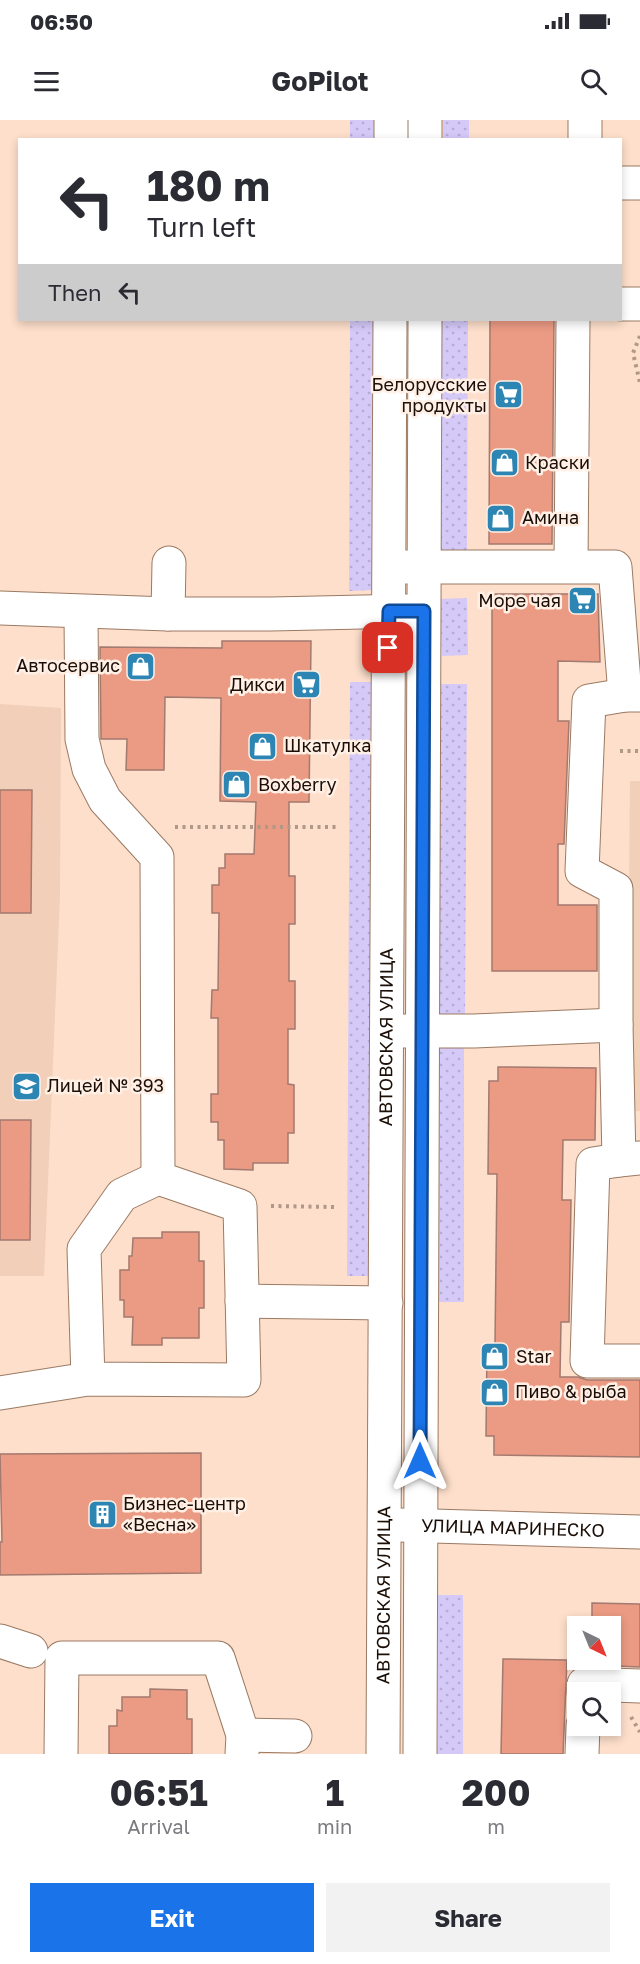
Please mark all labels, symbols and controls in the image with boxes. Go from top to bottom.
text: 06:50 [30,8,93,35]
icon: menu [30,65,63,98]
text: GoPilot [271,65,369,97]
icon: search [577,65,610,98]
text: 180 m [147,160,270,210]
icon: left [48,162,126,240]
text: Turn left [147,211,256,243]
icon: left [113,276,146,309]
text: Then [48,279,101,306]
place label: Белорусские продукты [372,373,487,416]
supermarket icon: Белорусские продукты [492,379,524,411]
shop icon: Краски [488,447,520,479]
place label: Краски [525,451,590,473]
shop icon: Амина [485,502,517,534]
place label: Амина [522,506,579,528]
supermarket icon: Море чая [566,585,598,617]
place label: Море чая [478,589,561,611]
pin [362,622,413,673]
icon: arrive [371,631,404,664]
shop icon: Автосервис [125,650,157,682]
place label: Автосервис [16,654,120,676]
supermarket icon: Дикси [290,669,322,701]
place label: Дикси [230,673,285,695]
shop icon: Шкатулка [247,730,279,762]
place label: Шкатулка [284,734,371,756]
shop icon: Boxberry [221,769,253,801]
place label: Boxberry [258,773,337,795]
street label: АВТОВСКАЯ УЛИЦА [374,948,397,1126]
school or university icon: Лицей № 393 [10,1070,42,1102]
place label: Лицей № 393 [47,1074,164,1096]
shop icon: Star [479,1341,511,1373]
place label: Star [516,1345,552,1367]
shop icon: Пиво & рыба [478,1376,510,1408]
place label: Пиво & рыба [515,1380,627,1402]
position arrow [388,1429,452,1493]
place label: Бизнес-центр «Весна» [123,1492,246,1535]
building icon: Бизнес-центр «Весна» [86,1498,118,1530]
street label: АВТОВСКАЯ УЛИЦА [371,1506,394,1684]
street label: УЛИЦА МАРИНЕСКО [421,1514,605,1541]
north arrow [567,1616,621,1670]
map controls [567,1616,621,1736]
button: search [567,1682,621,1736]
text: 06:51 [109,1771,208,1814]
text: 1 [325,1771,344,1814]
text: 200 [462,1771,531,1814]
text: Arrival [127,1814,190,1838]
text: min [317,1814,352,1838]
text: m [487,1814,505,1838]
button: Exit [30,1883,314,1952]
button: Share [326,1883,610,1952]

